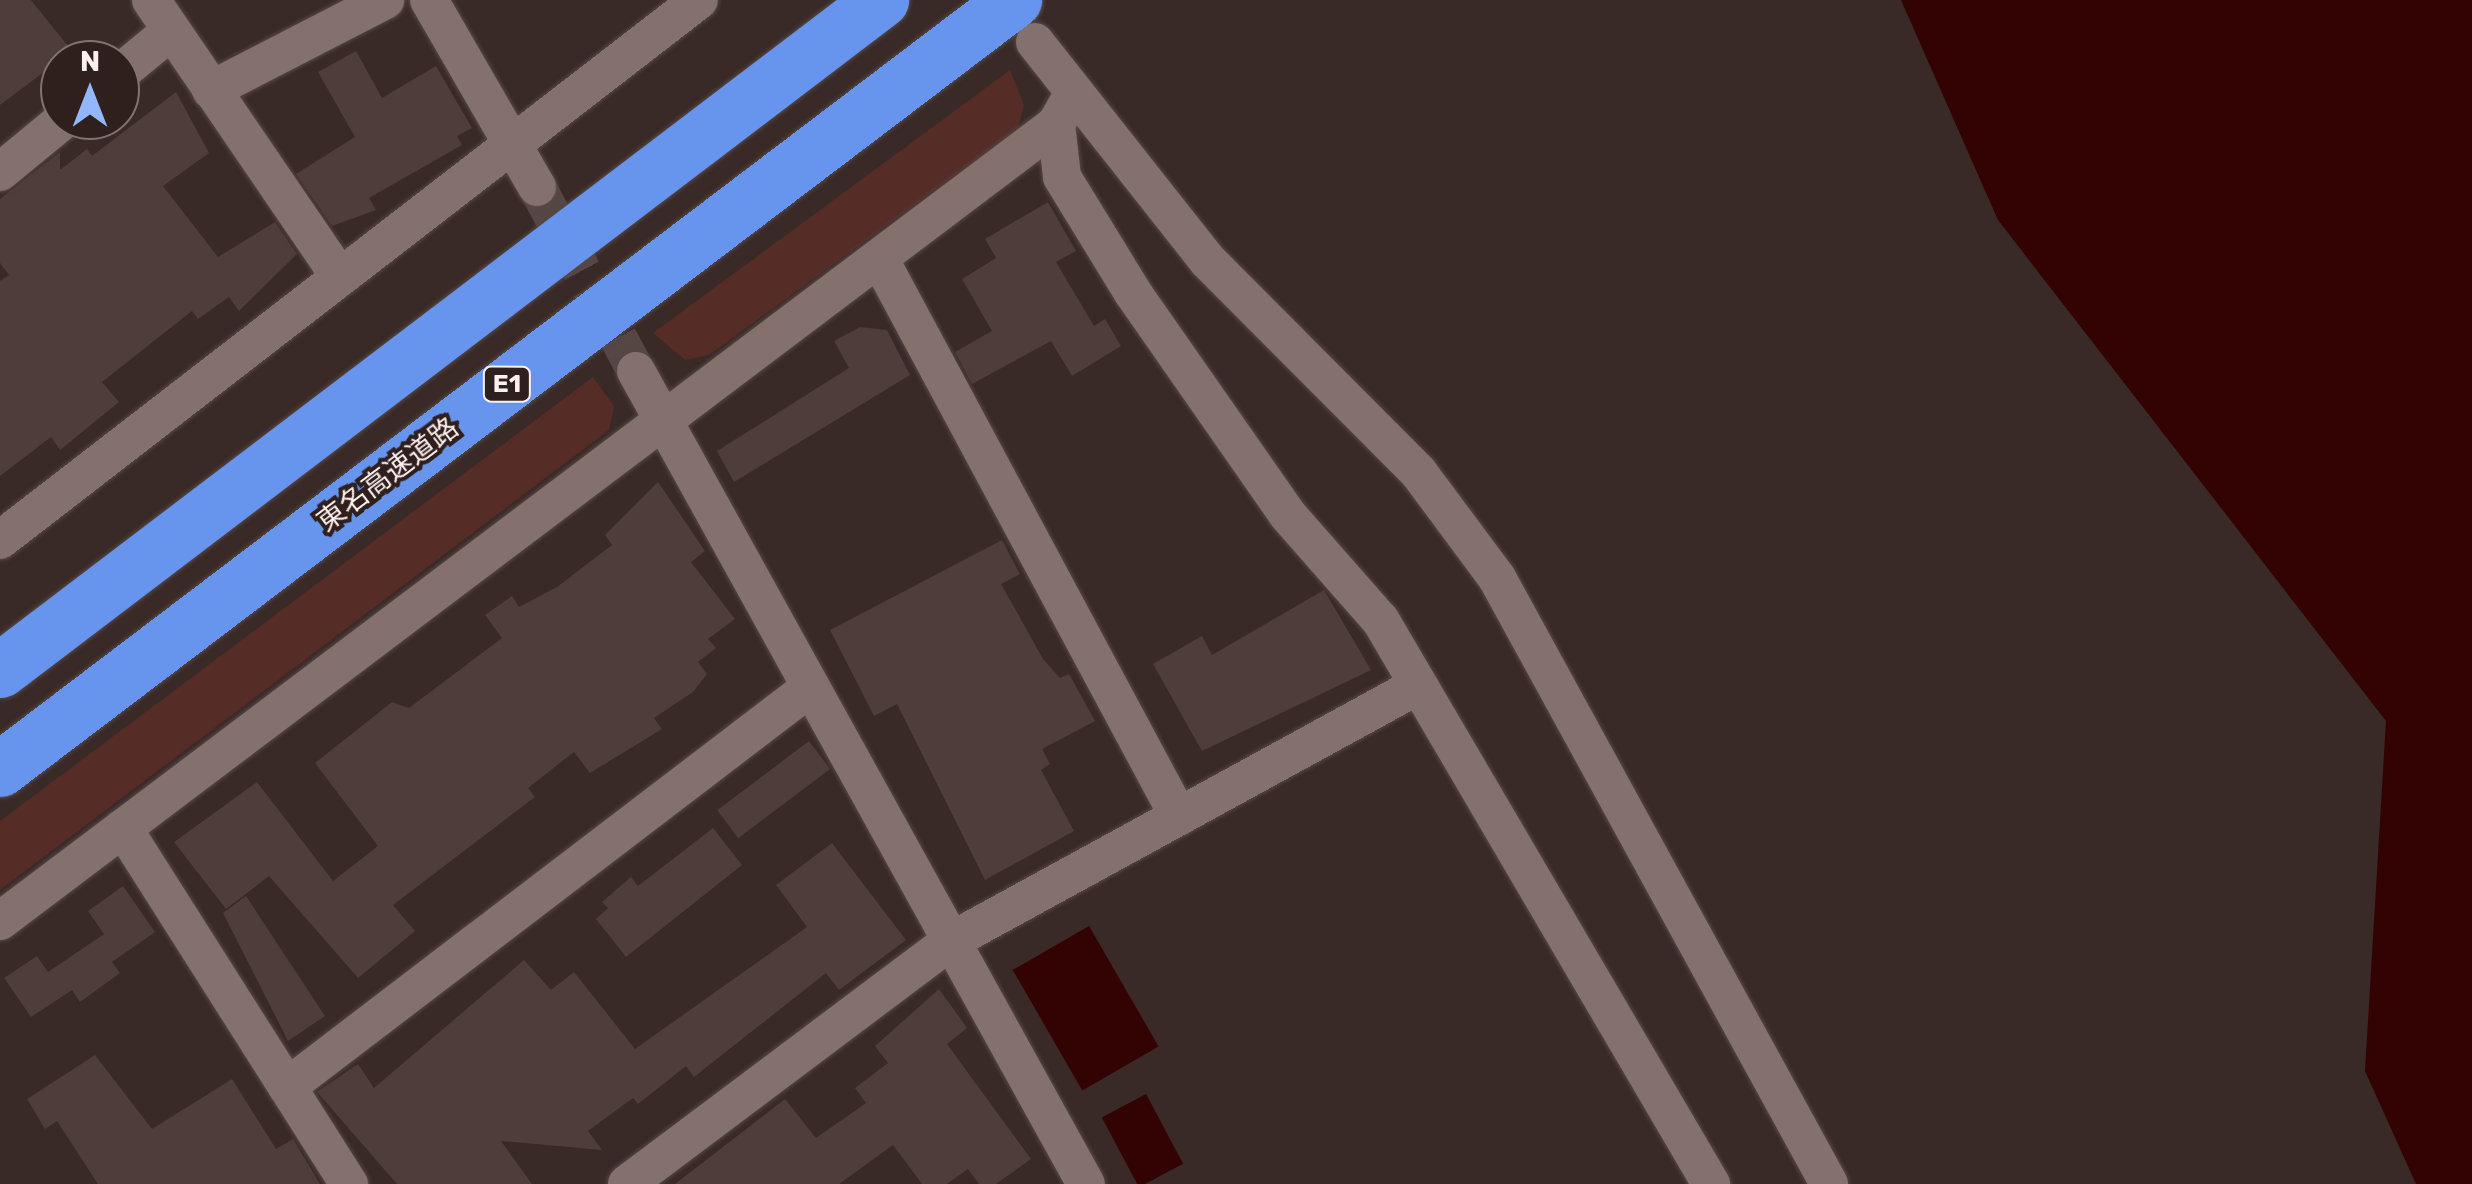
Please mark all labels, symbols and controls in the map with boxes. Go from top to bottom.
north arrow [40,40,140,140]
text: N [80,45,100,78]
road number: E1 [482,364,532,404]
street label: 東名高速道路 [311,411,465,539]

